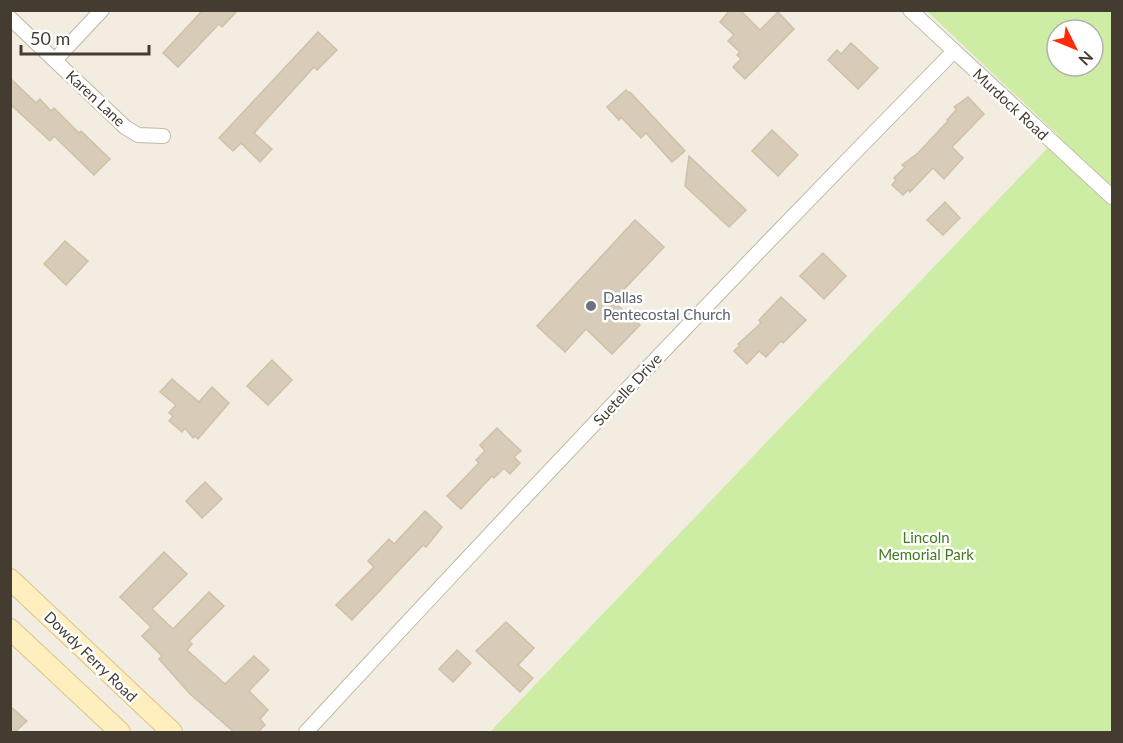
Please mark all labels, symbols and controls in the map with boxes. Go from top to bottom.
scale bar [21,18,148,56]
north arrow [1045,18,1105,78]
text: 50 m [30,27,70,49]
text: N [1075,48,1097,70]
street label: Murdock Road [970,65,1052,143]
street label: Karen Lane [63,66,129,130]
place label: Dallas Pentecostal Church [603,288,731,323]
marker: Dallas Pentecostal Church [584,299,598,313]
street label: Suetelle Drive [589,349,665,429]
park label: Lincoln Memorial Park [878,528,974,563]
street label: Dowdy Ferry Road [41,607,141,705]

